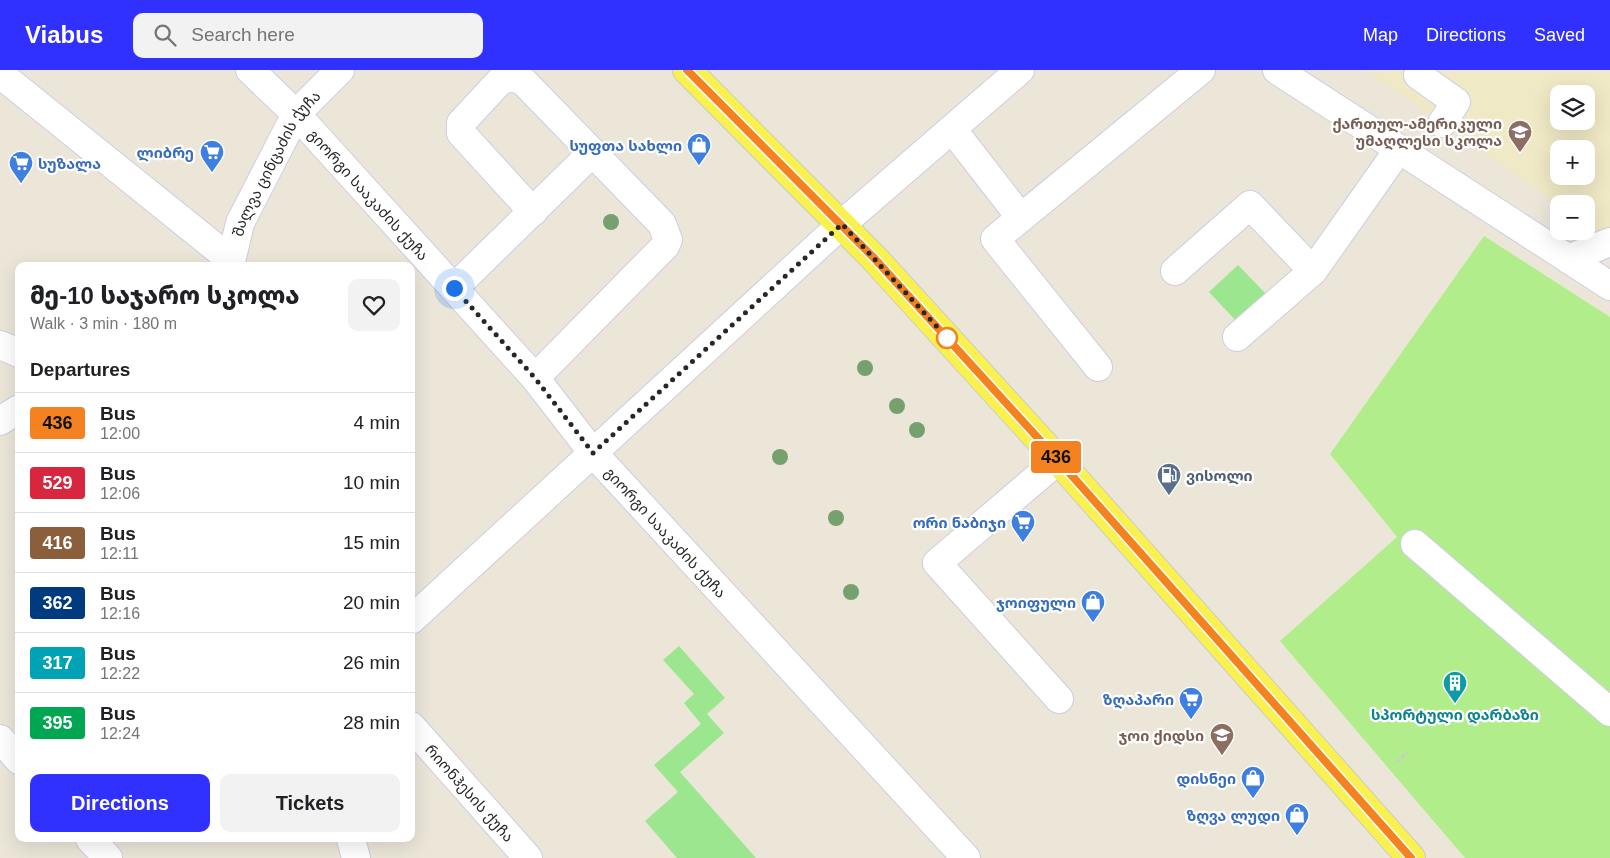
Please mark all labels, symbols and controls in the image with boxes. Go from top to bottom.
search box [133,13,483,58]
text: Viabus [25,21,103,48]
icon: search [151,21,179,49]
text: Search here [191,24,295,45]
text: Map [1363,25,1398,45]
text: Directions [1426,25,1506,45]
text: Saved [1534,25,1585,45]
map controls [1550,85,1595,240]
button: layers [1550,85,1595,130]
street label: შალვა ცინცაძის ქუჩა [229,87,323,238]
place label: ქართულ-ამერიკული უმაღლესი სკოლა [1332,115,1502,150]
school or university icon: ქართულ-ამერიკული უმაღლესი სკოლა [1507,119,1533,153]
street label: გიორგი სააკაძის ქუჩა [304,125,432,263]
shop icon: სუფთა სახლი [686,132,712,166]
place label: სუფთა სახლი [569,137,682,155]
supermarket icon: ლიბრე [199,139,225,173]
button: + [1550,140,1595,185]
place label: ლიბრე [137,144,194,162]
supermarket icon: სუზალა [8,150,34,184]
place label: სუზალა [38,155,101,173]
button: − [1550,195,1595,240]
your location [442,276,467,301]
button: heart [348,279,400,331]
text: მე-10 საჯარო სკოლა [30,282,300,309]
text: Walk · 3 min · 180 m [30,315,177,332]
unlabelled marker [936,327,958,349]
text: Departures [30,359,130,380]
text: Bus [100,403,136,424]
text: 4 min [354,412,400,433]
text: 436 [42,413,73,433]
text: 12:00 [100,425,140,442]
line badge: 436 [1027,441,1085,473]
text: 436 [1041,447,1071,467]
fuel station icon: ვისოლი [1156,462,1182,496]
text: Bus [100,463,136,484]
street label: გიორგი სააკაძის ქუჩა [601,463,730,601]
place label: ვისოლი [1186,467,1253,485]
text: 10 min [343,472,400,493]
text: 529 [42,473,73,493]
text: 12:06 [100,485,140,502]
supermarket icon: ორი ნაბიჯი [1010,509,1036,543]
place label: ორი ნაბიჯი [913,514,1006,532]
text: Bus [100,523,136,544]
text: 15 min [343,532,400,553]
text: 416 [42,533,73,553]
text: 12:11 [100,545,139,562]
text: Bus [100,583,136,604]
shop icon: ჯოიფული [1080,589,1106,623]
text: 20 min [343,592,400,613]
text: 362 [42,593,73,613]
place label: ჯოიფული [996,594,1076,612]
text: 12:16 [100,605,140,622]
text: Bus [100,643,136,664]
text: 26 min [343,652,400,673]
text: 317 [42,653,73,673]
text: 12:22 [100,665,140,682]
building icon: სპორტული დარბაზი [1442,670,1468,704]
supermarket icon: ზღაპარი [1178,686,1204,720]
place label: ზღაპარი [1103,691,1174,709]
text: Bus [100,703,136,724]
place label: სპორტული დარბაზი [1371,706,1539,724]
text: 28 min [343,712,400,733]
text: 395 [42,713,73,733]
school or university icon: ჯოი ქიდსი [1209,722,1235,756]
text: 12:24 [100,725,140,742]
place label: ჯოი ქიდსი [1118,727,1204,745]
street label: რიონჰესის ქუჩა [422,740,518,845]
shop icon: დისნეი [1240,765,1266,799]
place label: დისნეი [1176,770,1236,788]
button: Directions [30,774,210,832]
button: Tickets [220,774,400,832]
shop icon: ზღვა ლუდი [1284,802,1310,836]
place label: ზღვა ლუდი [1186,807,1280,825]

